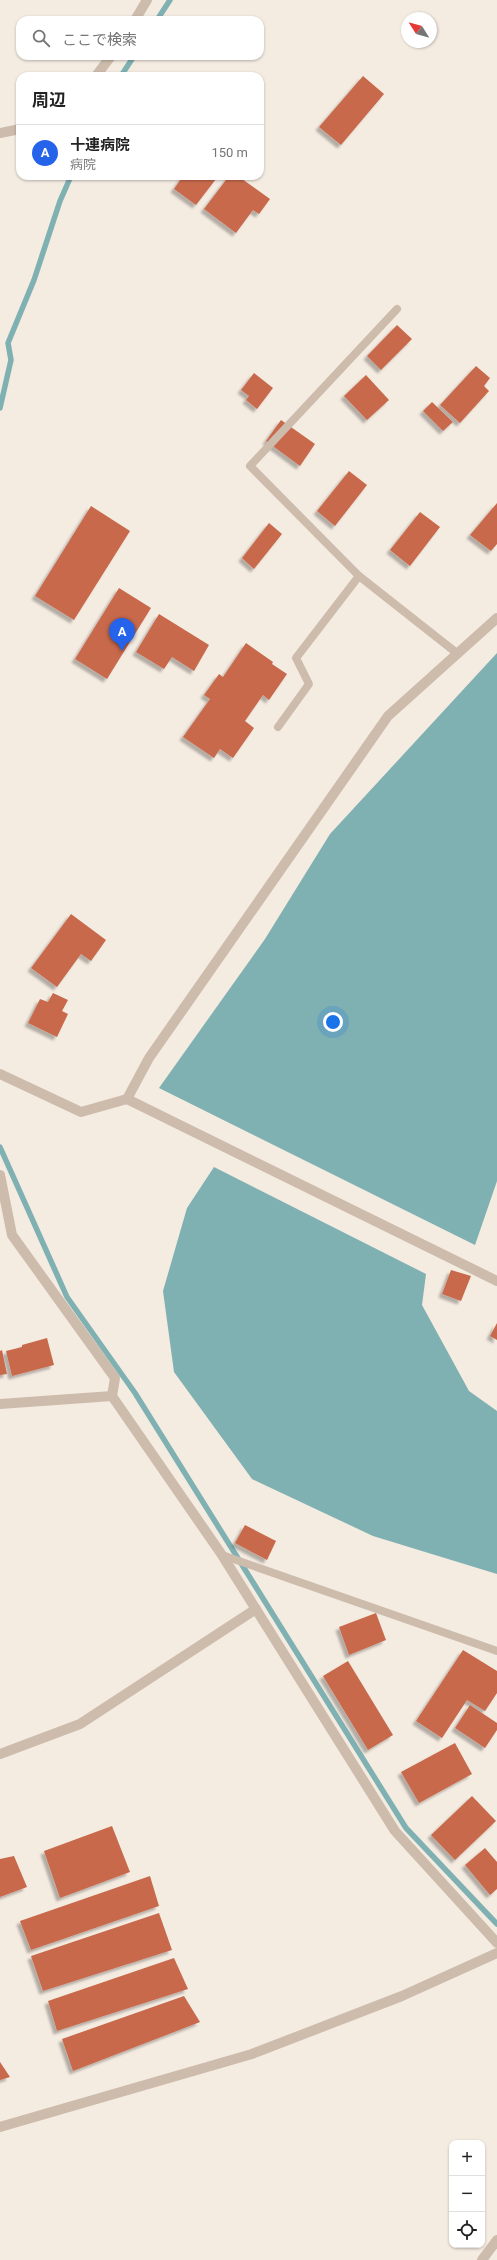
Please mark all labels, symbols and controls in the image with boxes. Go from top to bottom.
north arrow [401,12,437,48]
search box [16,16,264,60]
icon: search [30,27,52,49]
text: ここで検索 [62,31,137,49]
text: 周辺 [32,90,66,110]
text: 十連病院 [70,136,130,154]
text: A [41,145,49,160]
text: 150 m [211,145,248,160]
text: 病院 [70,157,96,172]
pin: A [109,618,135,651]
your location [323,1012,343,1032]
map controls [449,2140,485,2248]
button: + [449,2140,485,2176]
button: − [449,2176,485,2212]
button: locate [449,2212,485,2248]

